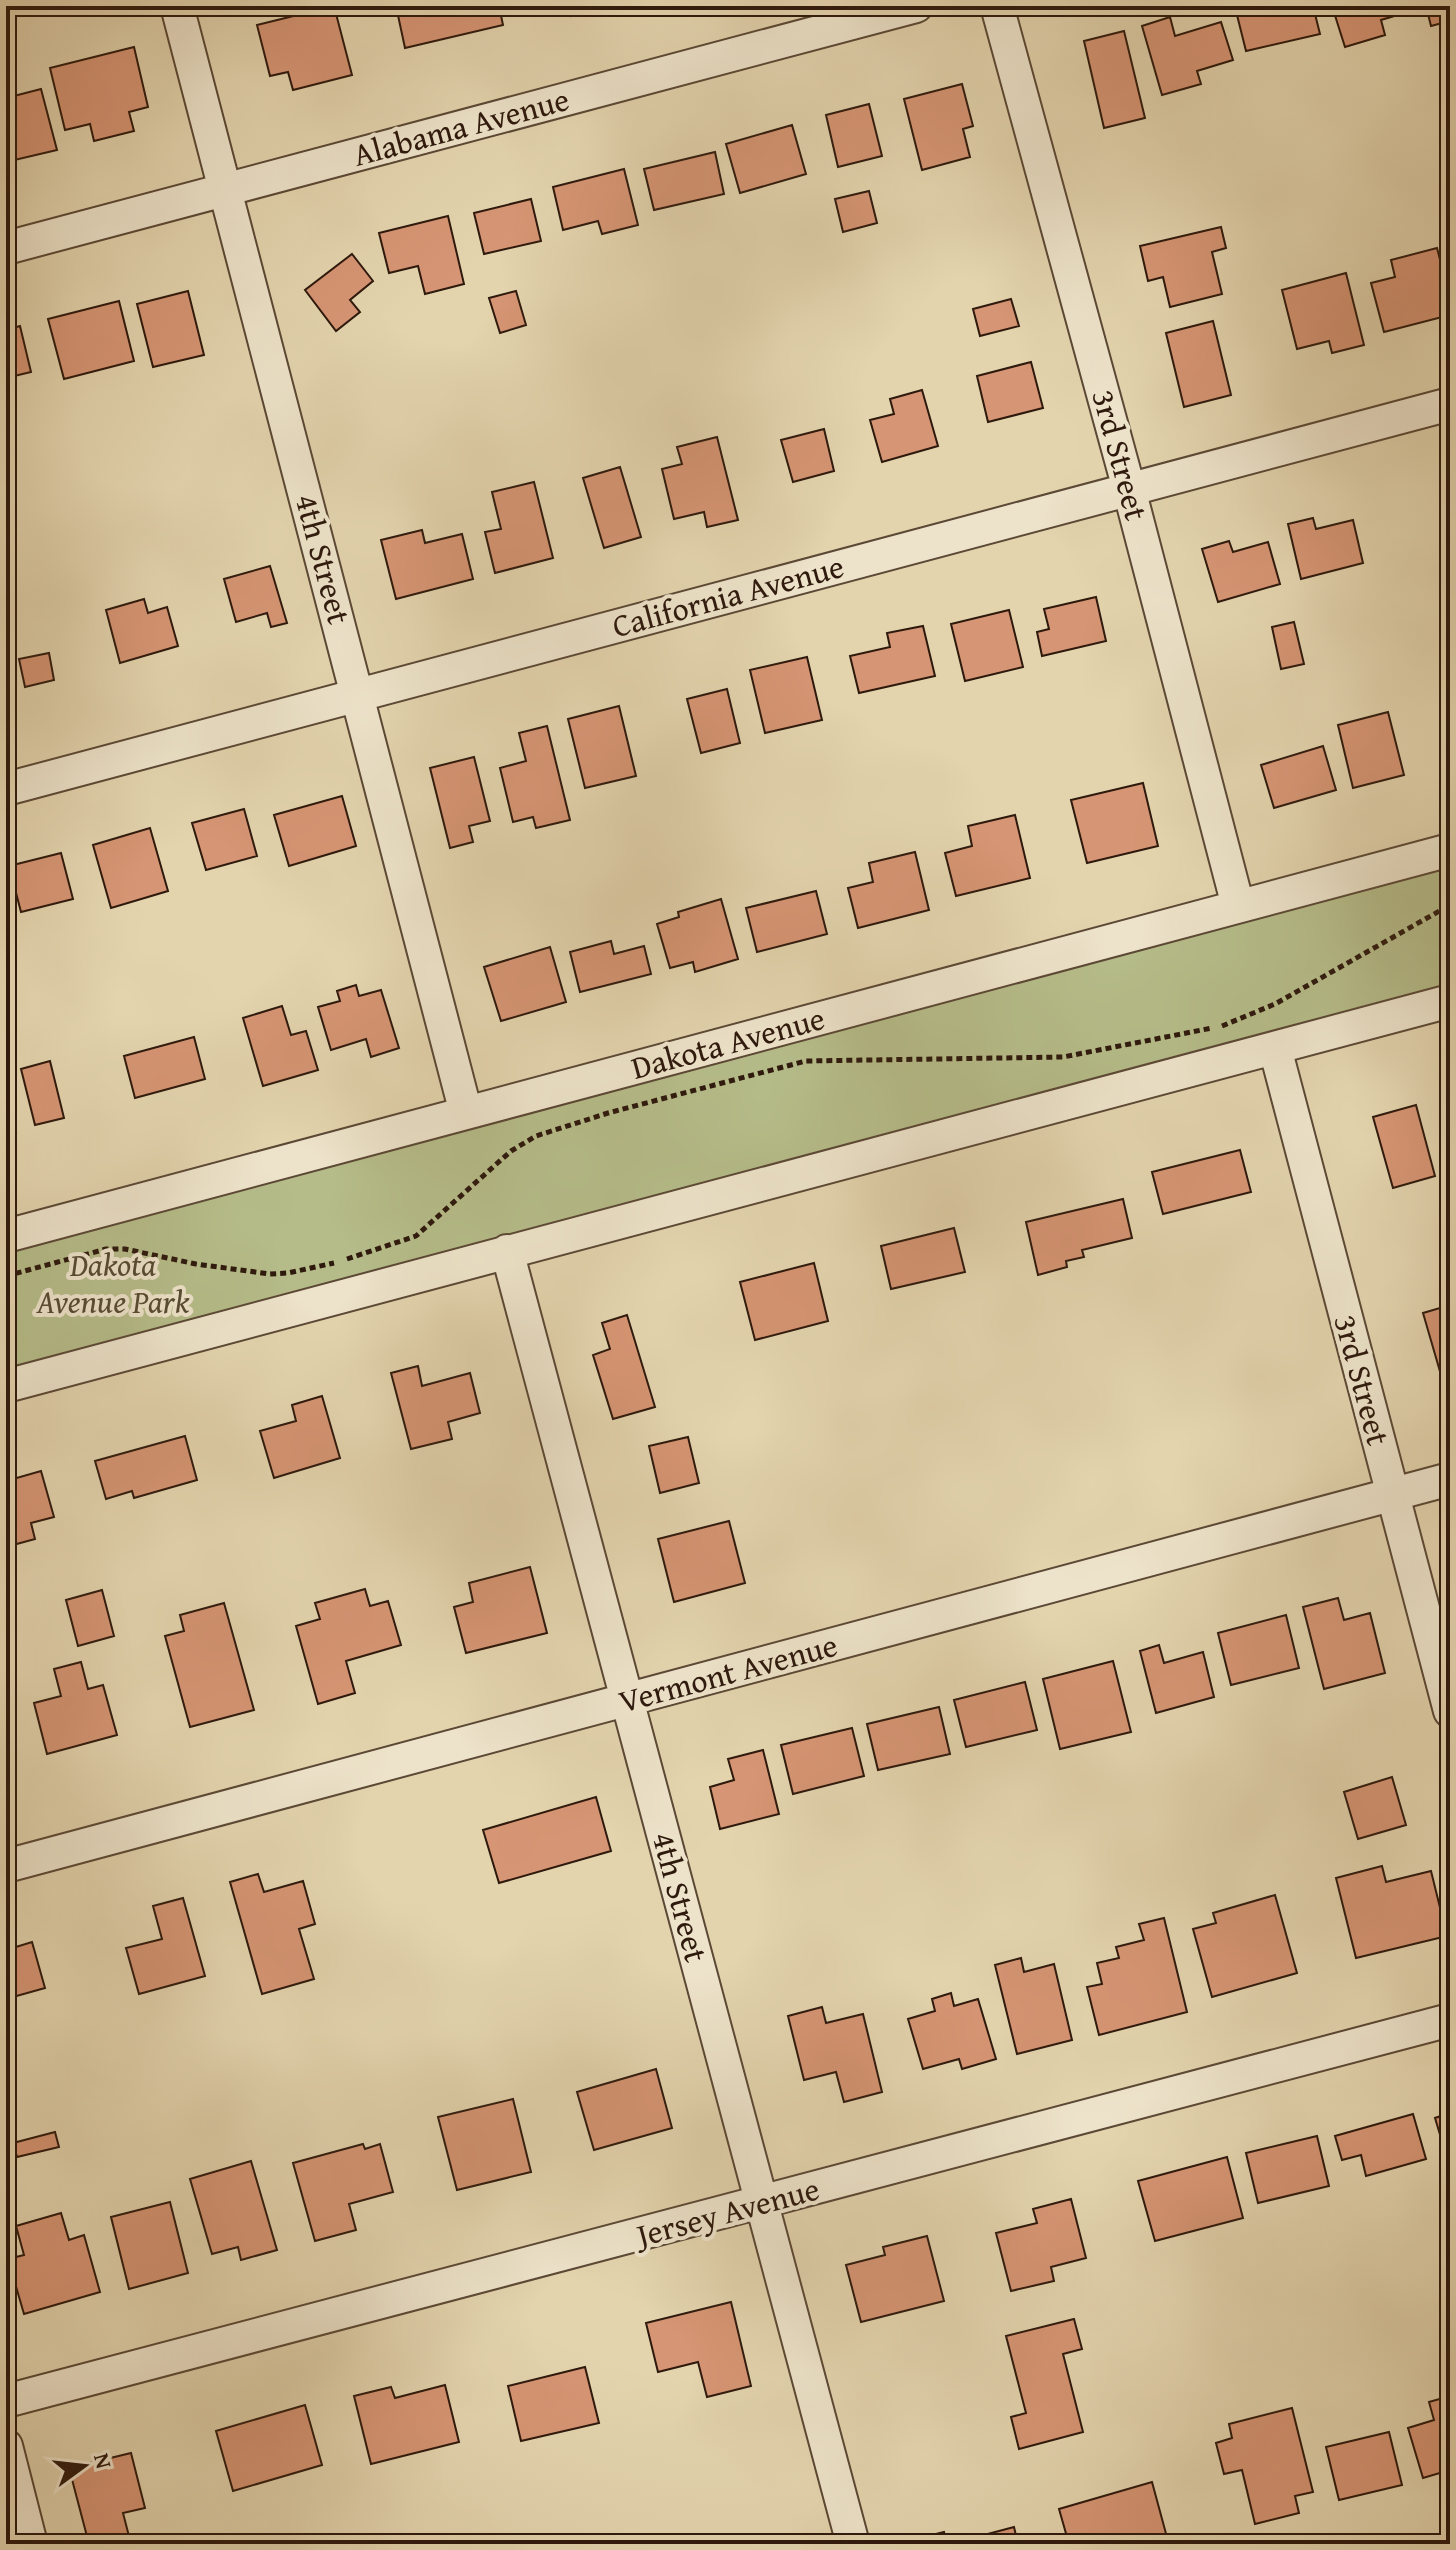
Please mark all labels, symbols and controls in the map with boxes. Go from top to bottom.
street label: Alabama Avenue [348,75,574,178]
street label: 3rd Street [1081,384,1160,525]
street label: 4th Street [284,489,363,629]
street label: California Avenue [607,542,849,649]
street label: Dakota Avenue [626,994,830,1091]
park label: Dakota Avenue Park [36,1241,190,1325]
street label: 3rd Street [1323,1309,1402,1450]
street label: Vermont Avenue [613,1621,842,1724]
street label: 4th Street [641,1827,720,1967]
street label: Jersey Avenue [627,2165,824,2259]
north arrow [44,2426,124,2506]
text: N [86,2450,121,2472]

